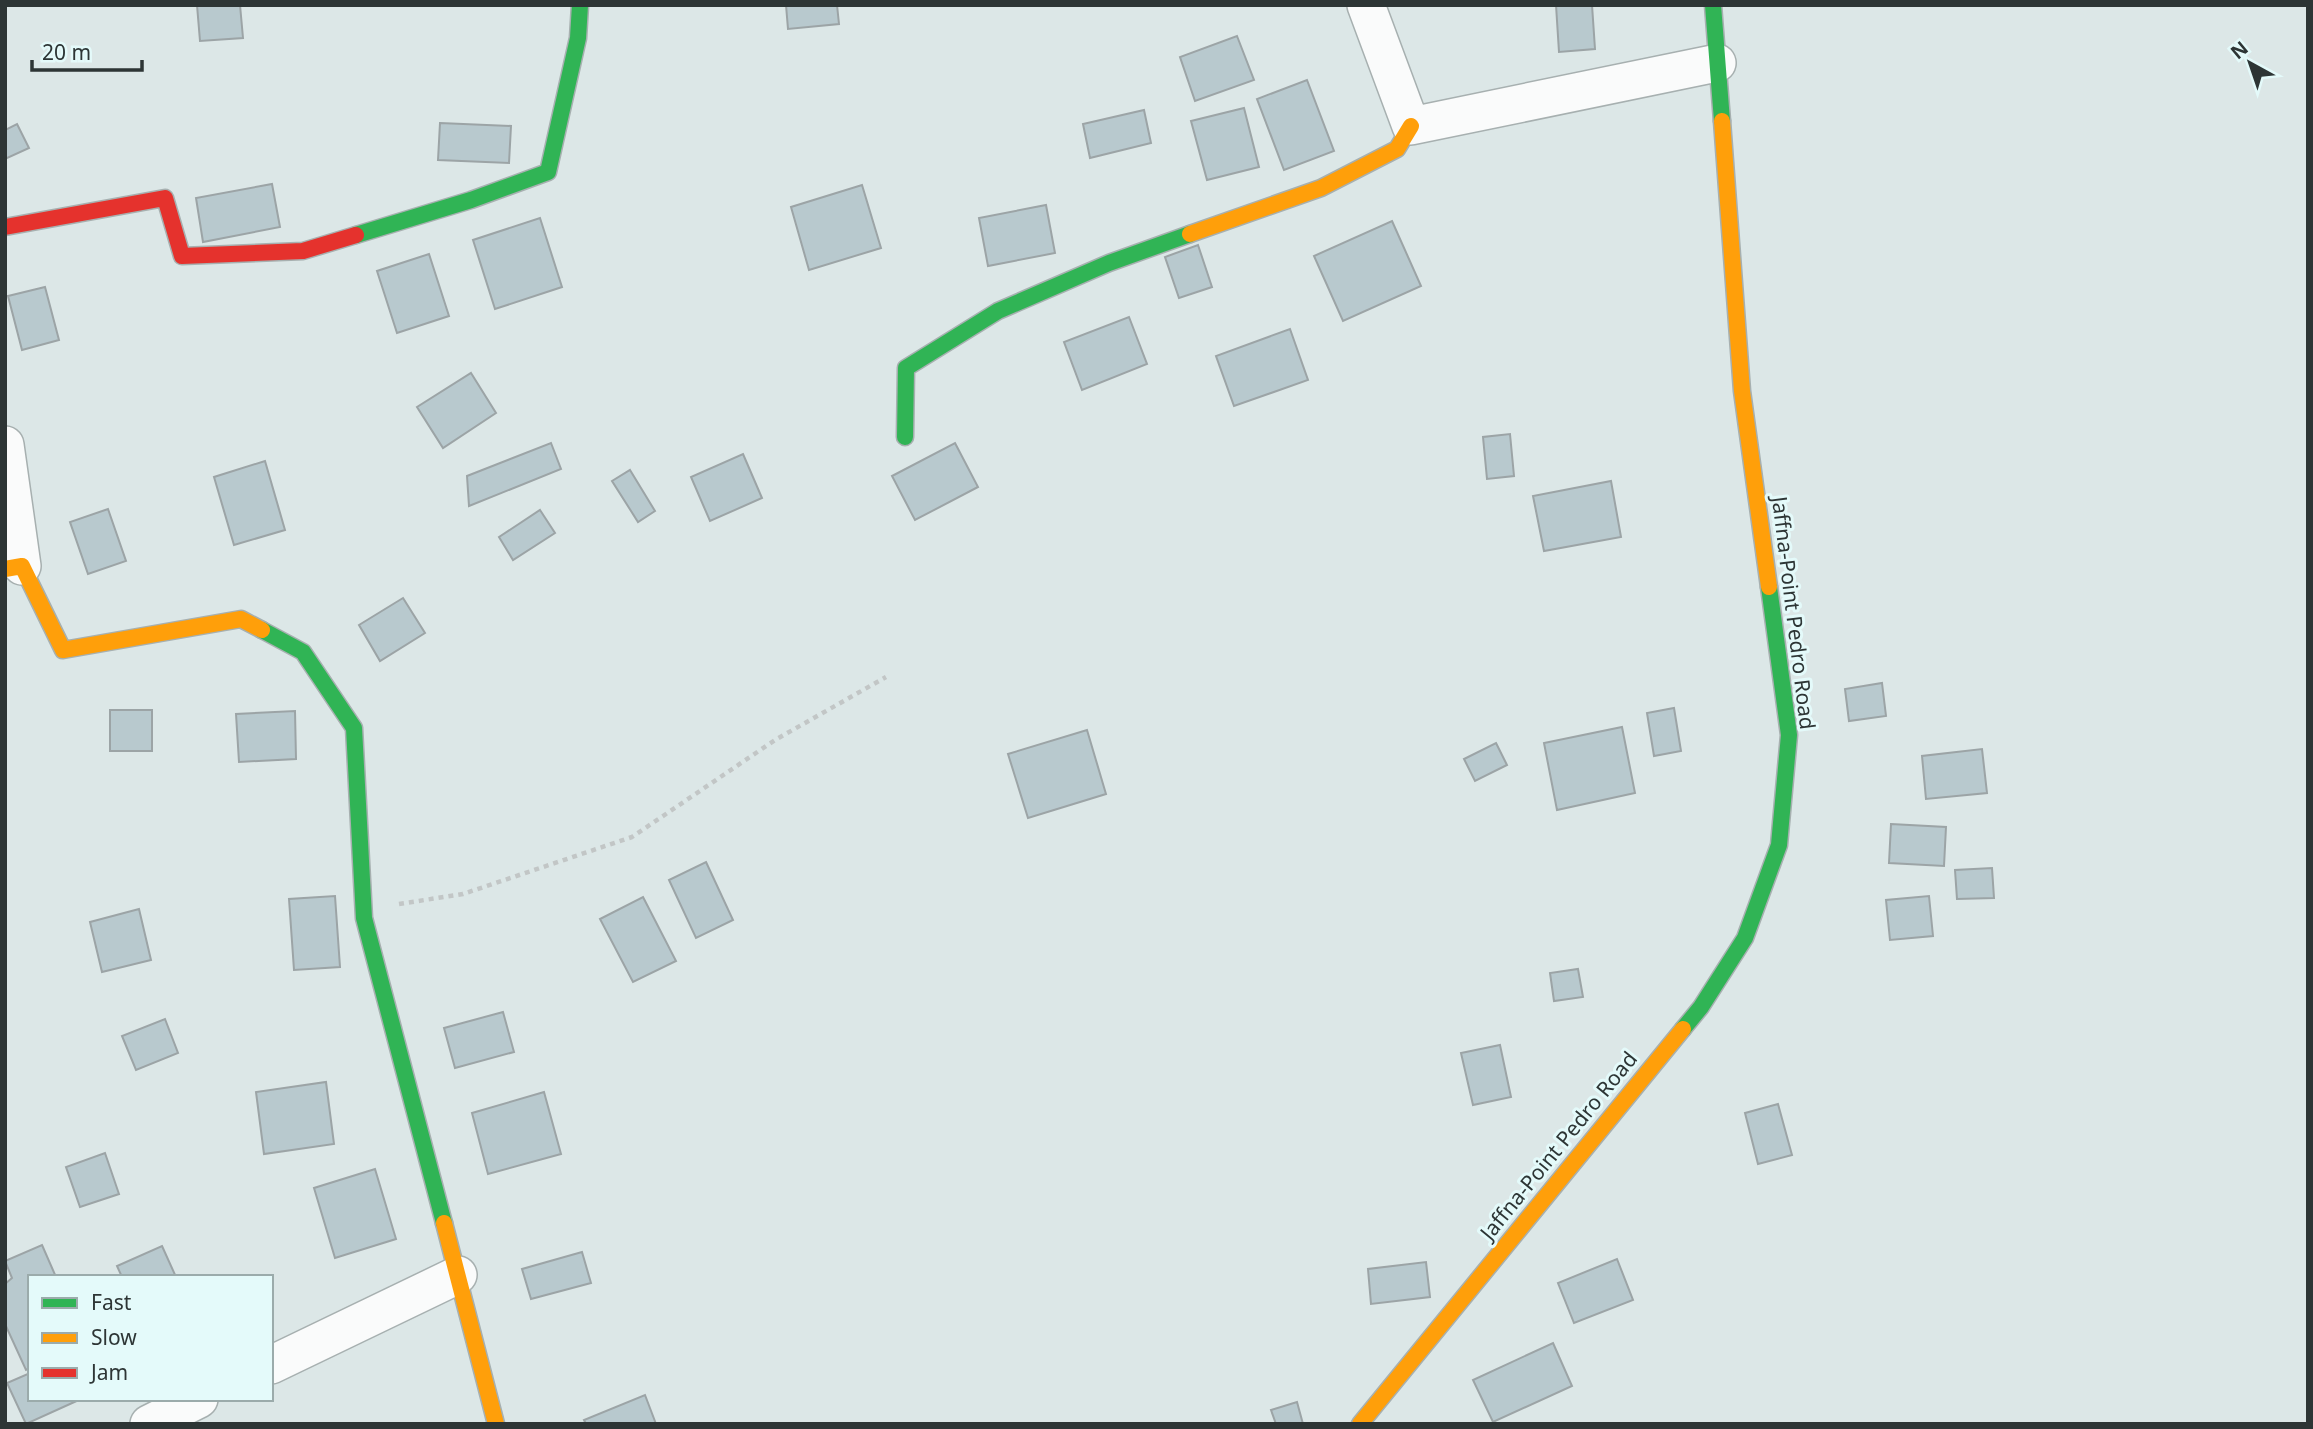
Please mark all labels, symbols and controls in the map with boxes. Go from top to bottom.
scale bar [32,28,142,72]
north arrow [2215,28,2285,98]
text: N [2225,35,2253,65]
text: 20 m [42,38,91,66]
street label: Jaffna-Point Pedro Road [1766,493,1822,731]
street label: Jaffna-Point Pedro Road [1472,1045,1643,1247]
legend [28,1275,273,1401]
text: Fast [91,1288,132,1316]
text: Slow [91,1323,137,1351]
text: Jam [89,1358,128,1386]

